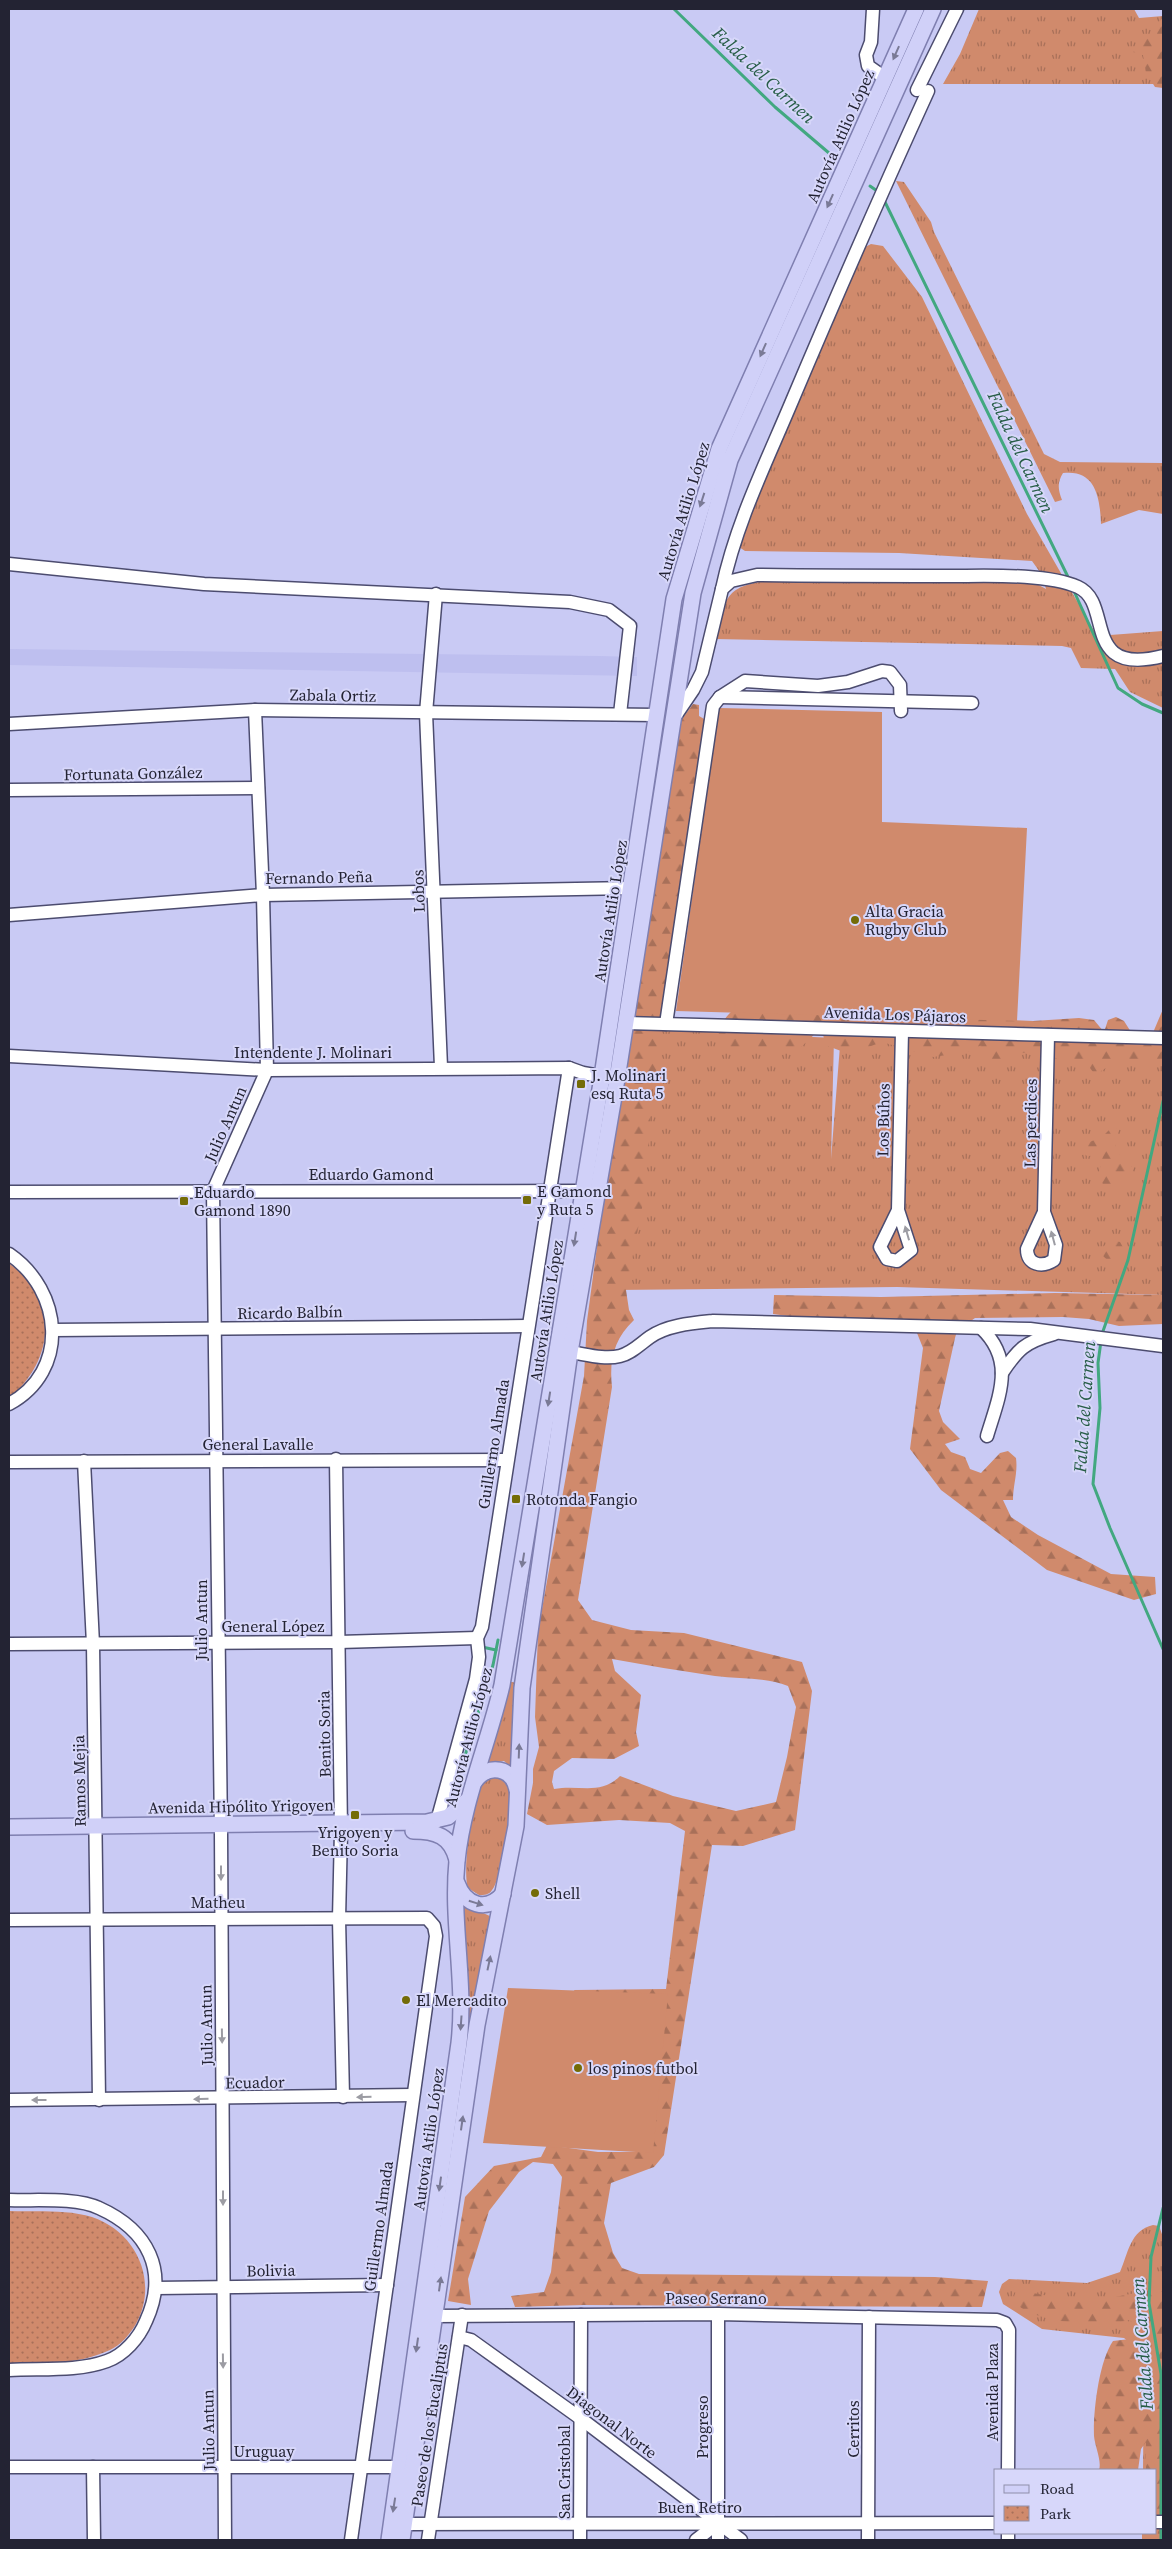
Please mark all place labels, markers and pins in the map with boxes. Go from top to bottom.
place label: Alta Gracia Rugby Club [865,900,947,940]
marker: Alta Gracia Rugby Club [849,914,861,926]
place label: J. Molinari esq Ruta 5 [590,1064,666,1104]
marker: J. Molinari esq Ruta 5 [575,1078,587,1090]
place label: E Gamond y Ruta 5 [537,1180,611,1220]
place label: Eduardo Gamond 1890 [194,1181,291,1221]
marker: E Gamond y Ruta 5 [521,1194,533,1206]
marker: Eduardo Gamond 1890 [178,1195,190,1207]
place label: Rotonda Fangio [526,1488,638,1510]
marker: Rotonda Fangio [510,1493,522,1505]
marker: Yrigoyen y Benito Soria [349,1809,361,1821]
place label: Yrigoyen y Benito Soria [311,1821,399,1861]
place label: Shell [545,1882,580,1904]
marker: Shell [529,1887,541,1899]
place label: El Mercadito [416,1989,507,2011]
marker: El Mercadito [400,1994,412,2006]
place label: los pinos futbol [588,2057,698,2079]
marker: los pinos futbol [572,2062,584,2074]

